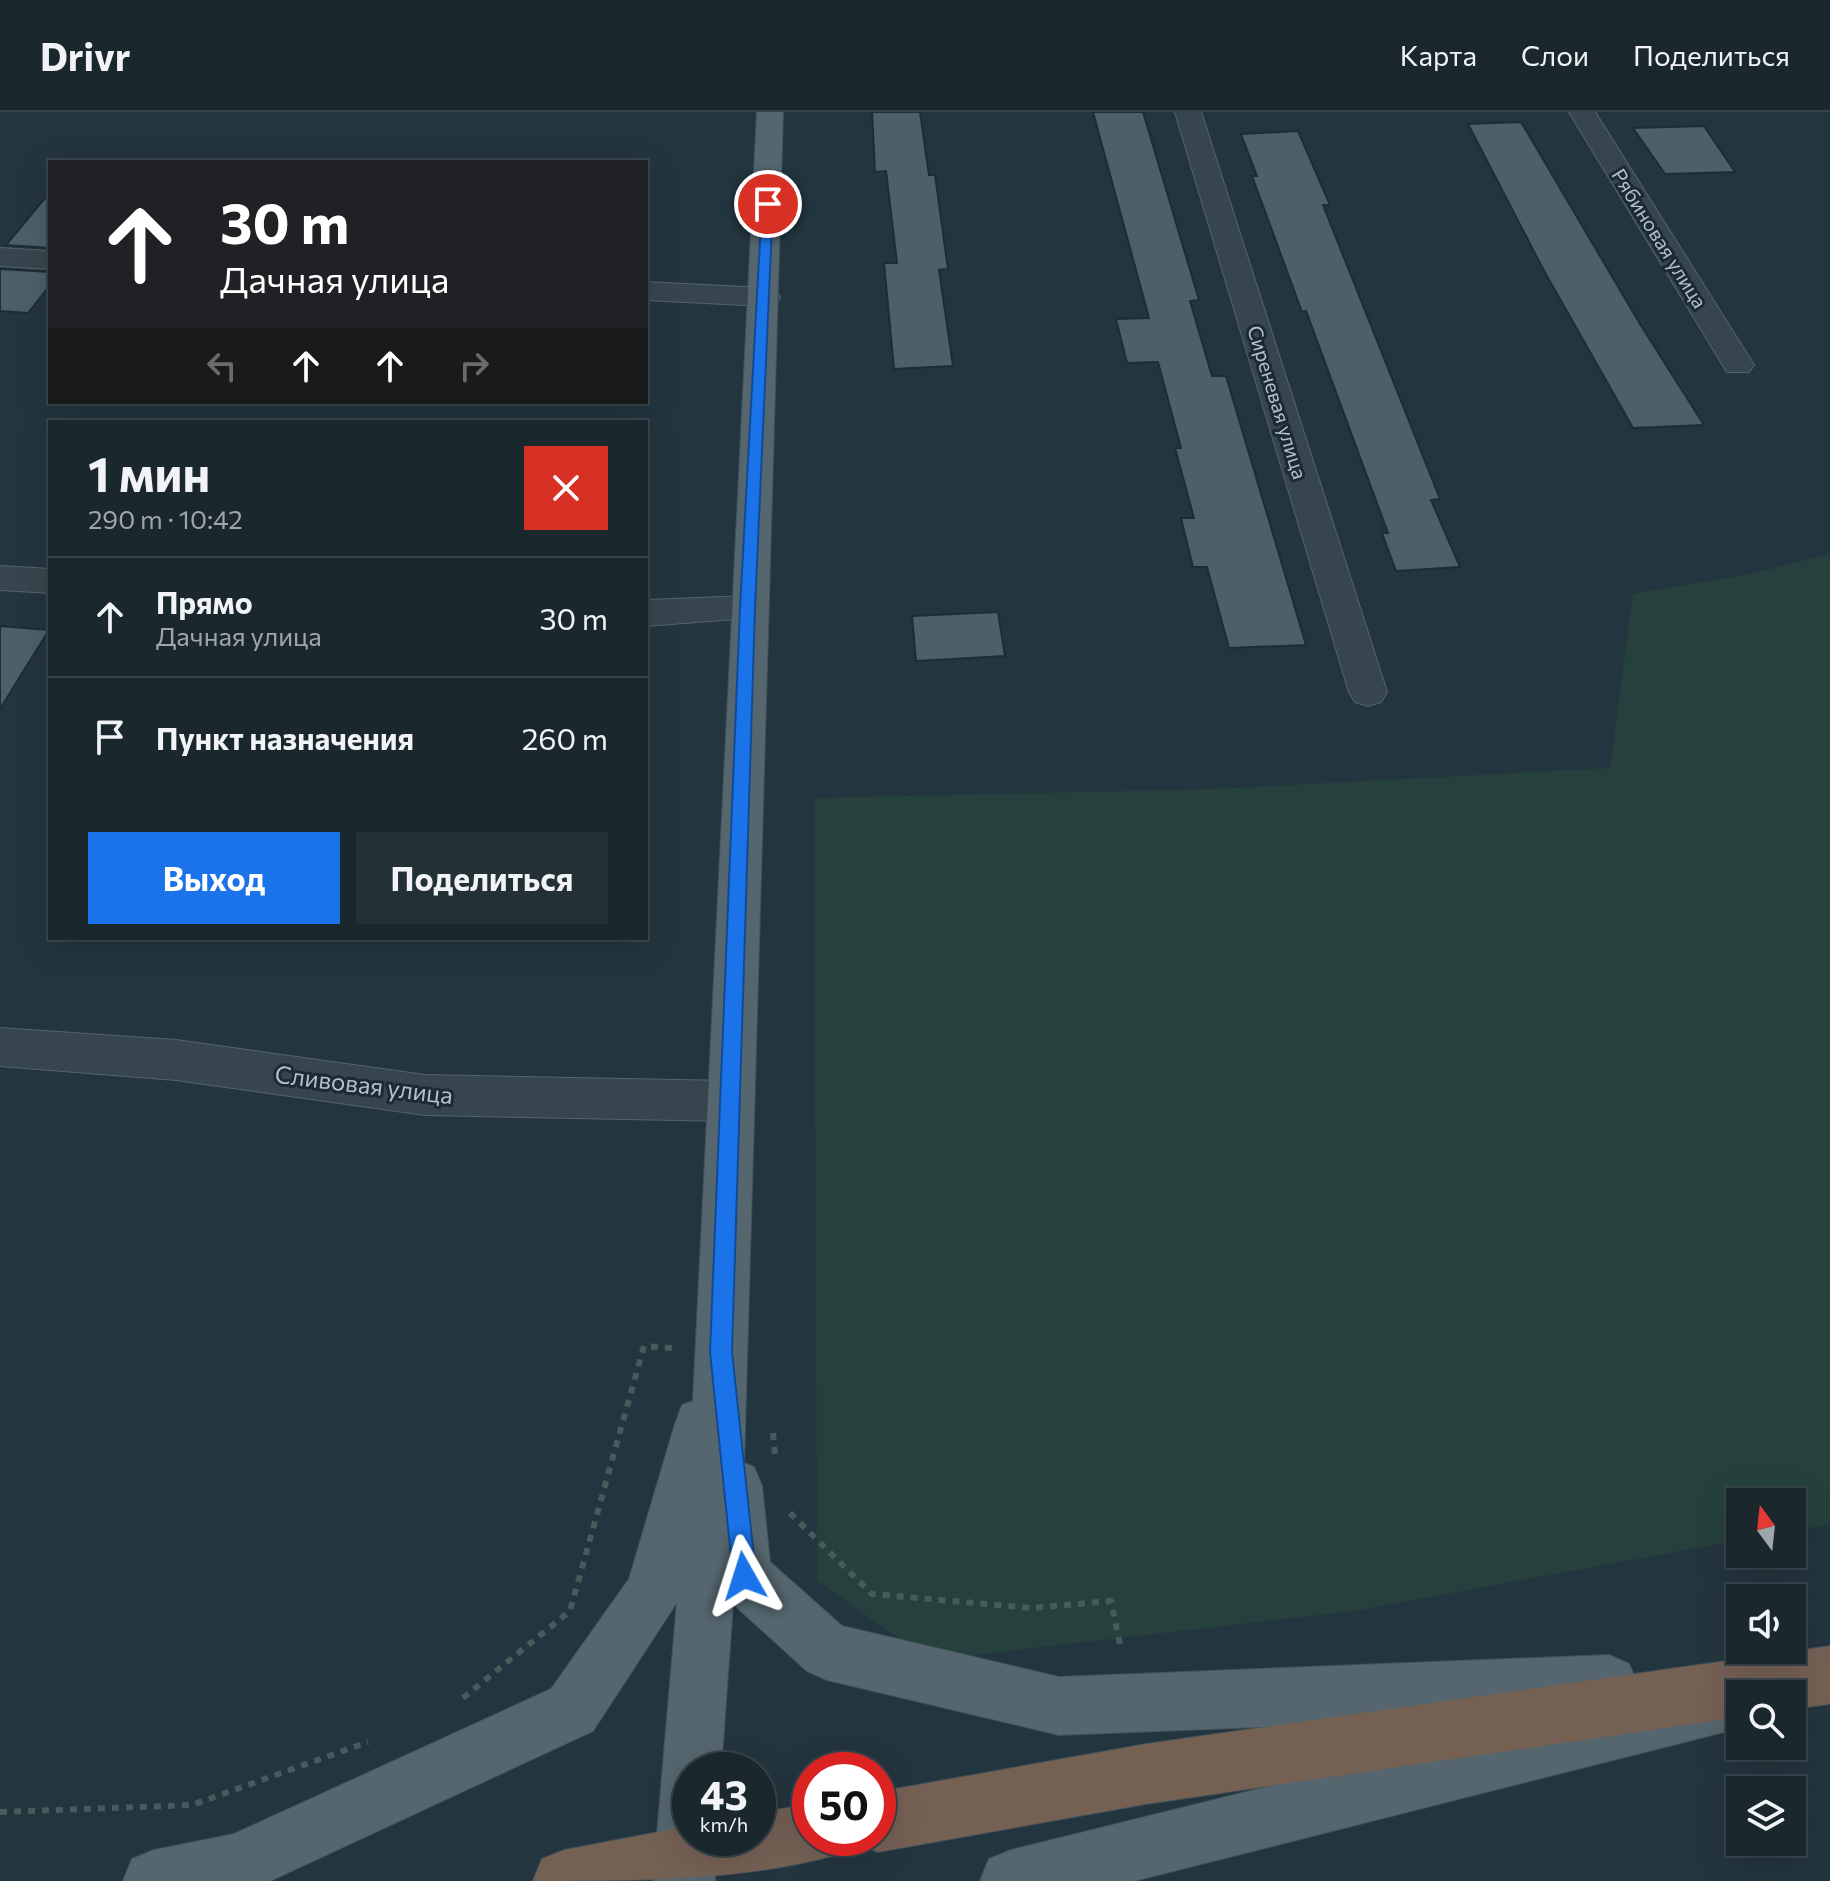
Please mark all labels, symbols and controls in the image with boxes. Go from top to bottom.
text: Drivr [40,32,130,79]
text: Карта [1400,38,1477,72]
text: Слои [1521,38,1589,72]
text: Поделиться [1633,38,1790,72]
street label: Рябиновая улица [1607,164,1713,312]
pin [734,170,802,238]
icon: arrive [746,182,790,226]
text: 30 m [220,187,349,256]
icon: ahead [88,192,192,296]
text: Дачная улица [220,256,449,300]
street label: Сиреневая улица [1243,322,1313,482]
icon: left [200,344,244,388]
icon: ahead [284,344,328,388]
icon: ahead [368,344,412,388]
icon: right [452,344,496,388]
text: 1 мин [88,443,210,502]
button: close [524,446,608,530]
text: 290 m · 10:42 [88,503,243,534]
text: Прямо [156,583,253,620]
icon: ahead [88,595,132,639]
text: 30 m [539,599,608,636]
text: Дачная улица [156,620,322,651]
icon: arrive [88,715,132,759]
text: Пункт назначения [156,719,414,756]
text: 260 m [522,719,608,756]
button: Выход [88,832,340,924]
button: Поделиться [356,832,608,924]
street label: Сливовая улица [273,1059,455,1109]
north arrow [1726,1488,1806,1568]
map controls [1726,1488,1806,1856]
position arrow [702,1534,786,1618]
button: sound [1726,1584,1806,1664]
button: search [1726,1680,1806,1760]
speed limit sign: 50 [792,1752,896,1856]
text: 43 [700,1769,748,1818]
button: layers [1726,1776,1806,1856]
text: km/h [700,1812,748,1836]

